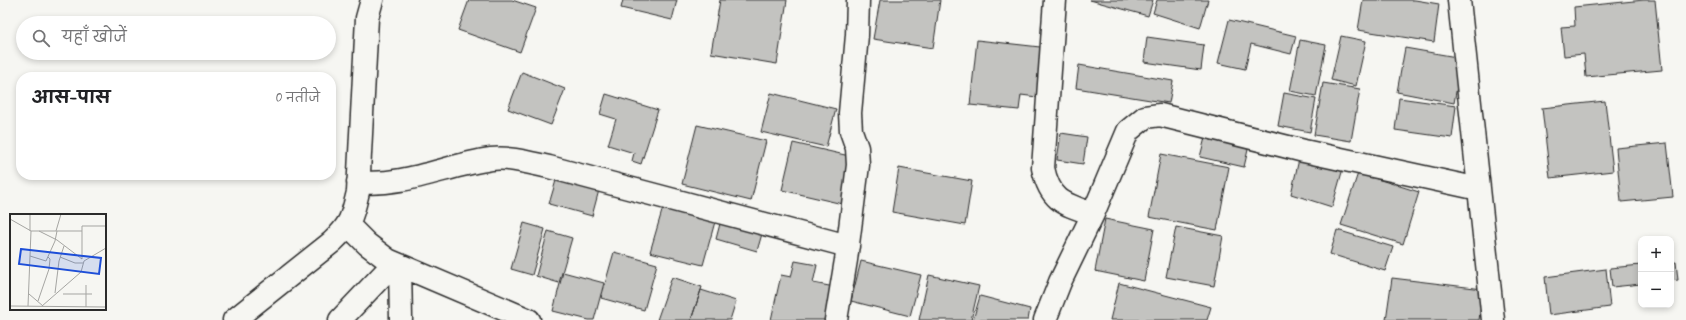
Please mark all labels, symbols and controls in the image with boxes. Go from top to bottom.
search box [16,16,336,60]
icon: search [30,27,52,49]
text: यहाँ खोजें [62,28,127,48]
text: आस-पास [32,87,110,109]
text: 0 नतीजे [276,90,320,107]
inset map [10,214,106,310]
map controls [1638,236,1674,308]
button: + [1638,236,1674,272]
button: − [1638,272,1674,308]

